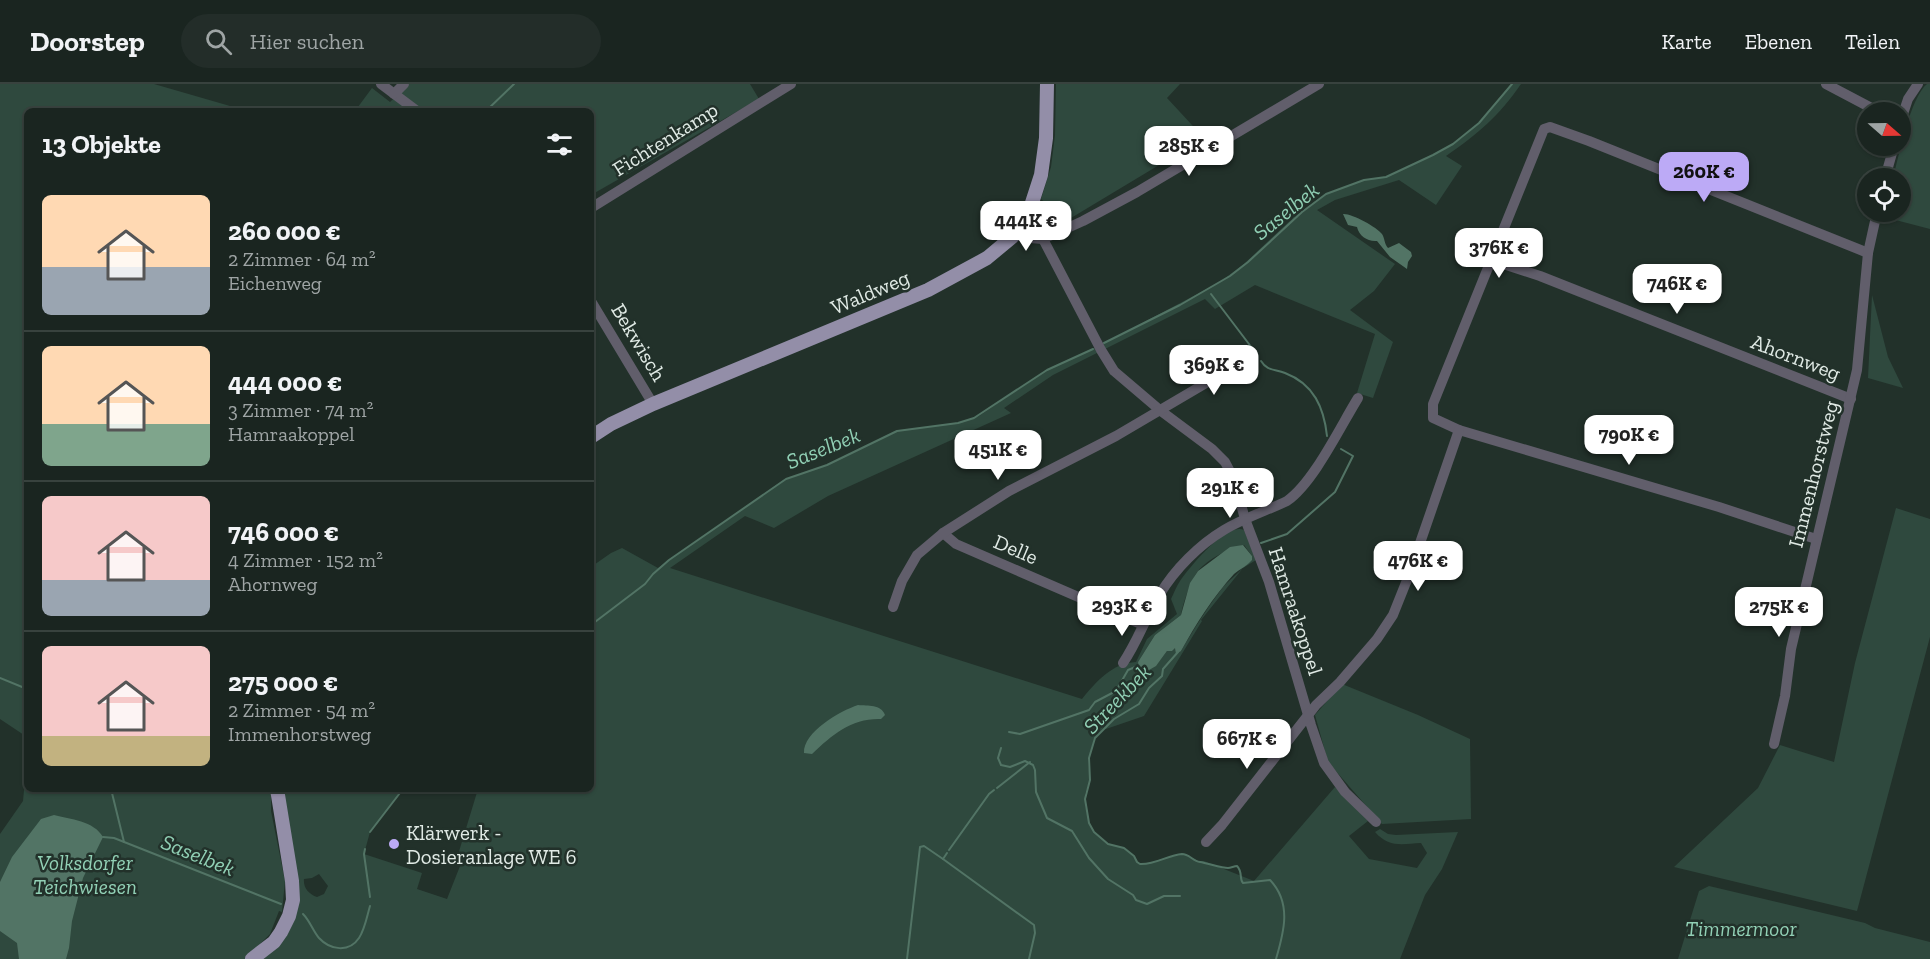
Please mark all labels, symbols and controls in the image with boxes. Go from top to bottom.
search box [181,14,601,68]
text: Doorstep [30,25,145,58]
icon: search [202,25,235,58]
text: Hier suchen [250,28,364,55]
text: Karte [1662,29,1712,54]
text: Ebenen [1745,29,1812,54]
text: Teilen [1845,29,1900,54]
street label: Fichtenkamp [608,97,722,181]
north arrow [1857,102,1911,156]
map controls [1857,102,1911,222]
pin: 285K € [1140,126,1238,177]
text: 13 Objekte [42,128,161,160]
icon: filters [543,128,576,161]
text: 285K € [1158,133,1220,157]
pin: 260K € [1655,152,1753,203]
text: 260K € [1673,159,1735,183]
button: locate [1857,168,1911,222]
water label: Saselbek [1248,176,1325,246]
pin: 444K € [977,201,1075,252]
text: 444K € [994,208,1058,232]
text: 260 000 € [228,215,341,247]
icon: home [90,219,162,291]
pin: 376K € [1450,228,1548,279]
text: 376K € [1469,235,1529,259]
text: 2 Zimmer · 64 m² [228,247,376,271]
street label: Waldweg [827,264,914,320]
pin: 746K € [1628,264,1726,315]
text: Eichenweg [228,271,322,295]
text: 746K € [1647,271,1707,295]
street label: Bekwisch [606,299,672,386]
street label: Ahornweg [1748,329,1845,386]
pin: 369K € [1165,345,1263,396]
text: 369K € [1183,352,1245,376]
text: 444 000 € [228,366,343,398]
icon: home [90,370,162,442]
street label: Immenhorstweg [1783,397,1843,550]
text: 3 Zimmer · 74 m² [228,398,373,422]
pin: 790K € [1580,415,1678,466]
water label: Saselbek [782,421,864,475]
text: Hamraakoppel [228,422,355,446]
text: 790K € [1598,422,1660,446]
pin: 451K € [949,430,1047,481]
text: 451K € [969,437,1027,461]
pin: 291K € [1181,468,1279,519]
text: 291K € [1201,475,1259,499]
text: 746 000 € [228,516,339,548]
icon: home [90,520,162,592]
street label: Delle [990,529,1042,569]
pin: 476K € [1369,541,1467,592]
street label: Hamraakoppel [1264,544,1329,678]
text: 4 Zimmer · 152 m² [228,548,383,572]
text: 476K € [1388,548,1448,572]
text: Ahornweg [228,572,317,596]
pin: 293K € [1073,586,1171,637]
pin: 275K € [1730,587,1828,638]
text: 293K € [1091,593,1153,617]
text: 275K € [1749,594,1809,618]
water label: Streekbek [1077,659,1157,739]
text: 275 000 € [228,666,338,698]
icon: home [90,670,162,742]
text: 2 Zimmer · 54 m² [228,698,375,722]
pin: 667K € [1198,719,1296,770]
text: Immenhorstweg [228,722,371,746]
text: 667K € [1217,726,1277,750]
place label: Klärwerk - Dosieranlage WE 6 [406,820,577,869]
water label: Saselbek [157,828,239,882]
marker: Klärwerk - Dosieranlage WE 6 [387,837,401,851]
park label: Volksdorfer Teichwiesen [33,850,137,899]
park label: Timmermoor [1685,916,1797,941]

